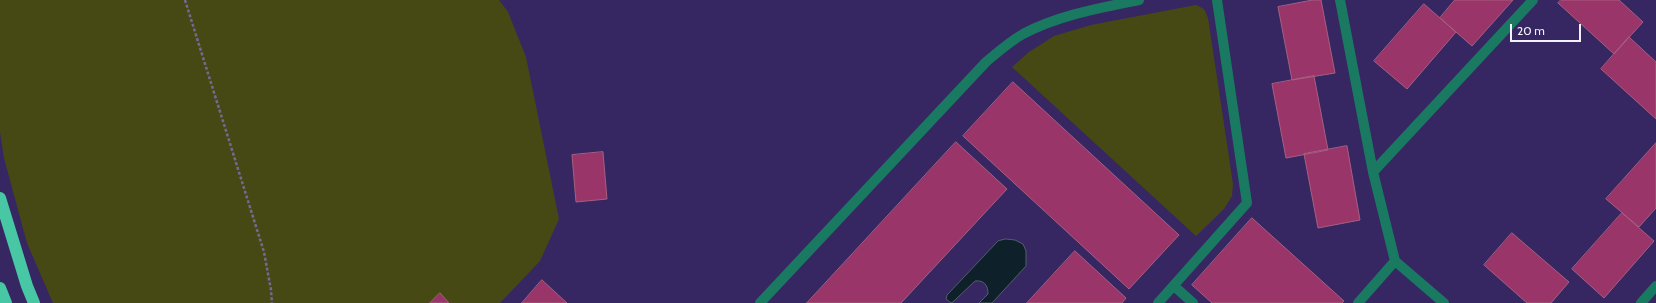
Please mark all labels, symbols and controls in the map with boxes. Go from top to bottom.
scale bar [1512,16,1583,42]
text: 20 m [1517,23,1545,38]

